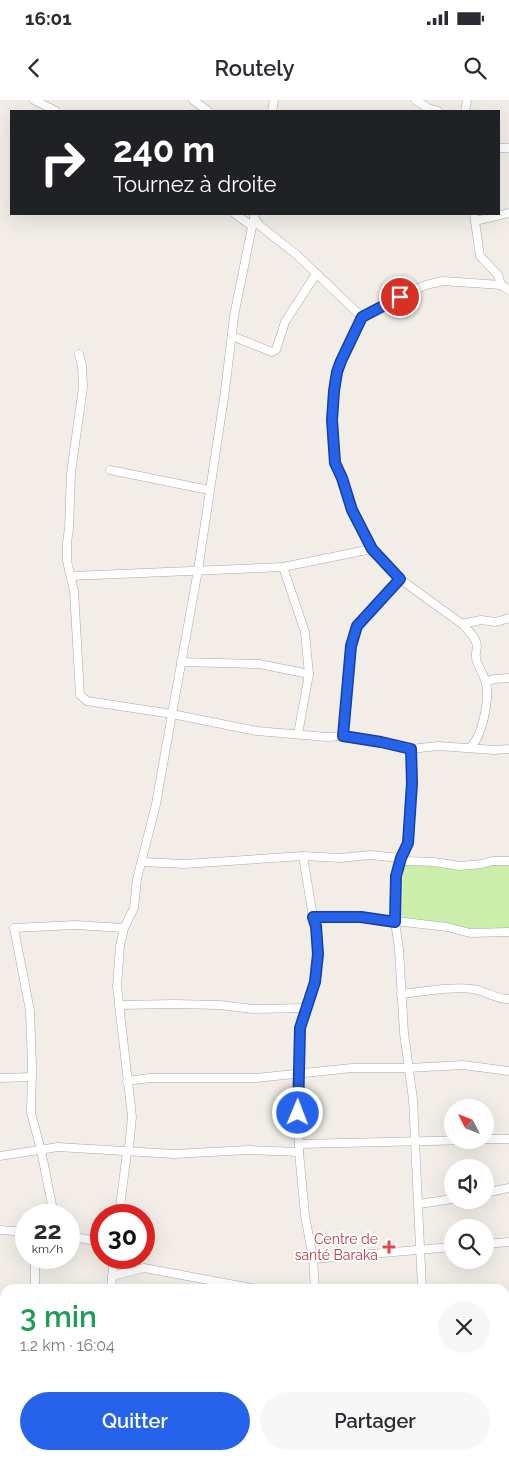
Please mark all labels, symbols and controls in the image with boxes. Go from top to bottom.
text: 16:01 [25,7,72,29]
icon: back [20,54,48,82]
icon: search [461,54,489,82]
text: Routely [215,55,294,81]
text: 240 m [113,129,215,170]
icon: right [30,130,95,195]
text: Tournez à droite [113,171,277,197]
pin [379,276,421,318]
icon: arrive [386,283,414,311]
position arrow [271,1086,323,1138]
north arrow [444,1099,494,1149]
map controls [444,1099,494,1269]
button: sound [444,1159,494,1209]
speed limit sign: 30 [90,1204,155,1269]
text: 22 [33,1215,62,1245]
button: search [444,1219,494,1269]
place label: Centre de santé Baraka [295,1231,378,1263]
marker: Centre de santé Baraka [382,1240,396,1254]
text: km/h [32,1242,63,1256]
text: 3 min [20,1299,97,1334]
button: close [438,1301,490,1353]
text: 1.2 km · 16:04 [20,1336,115,1355]
button: Quitter [20,1392,250,1450]
button: Partager [260,1392,490,1450]

